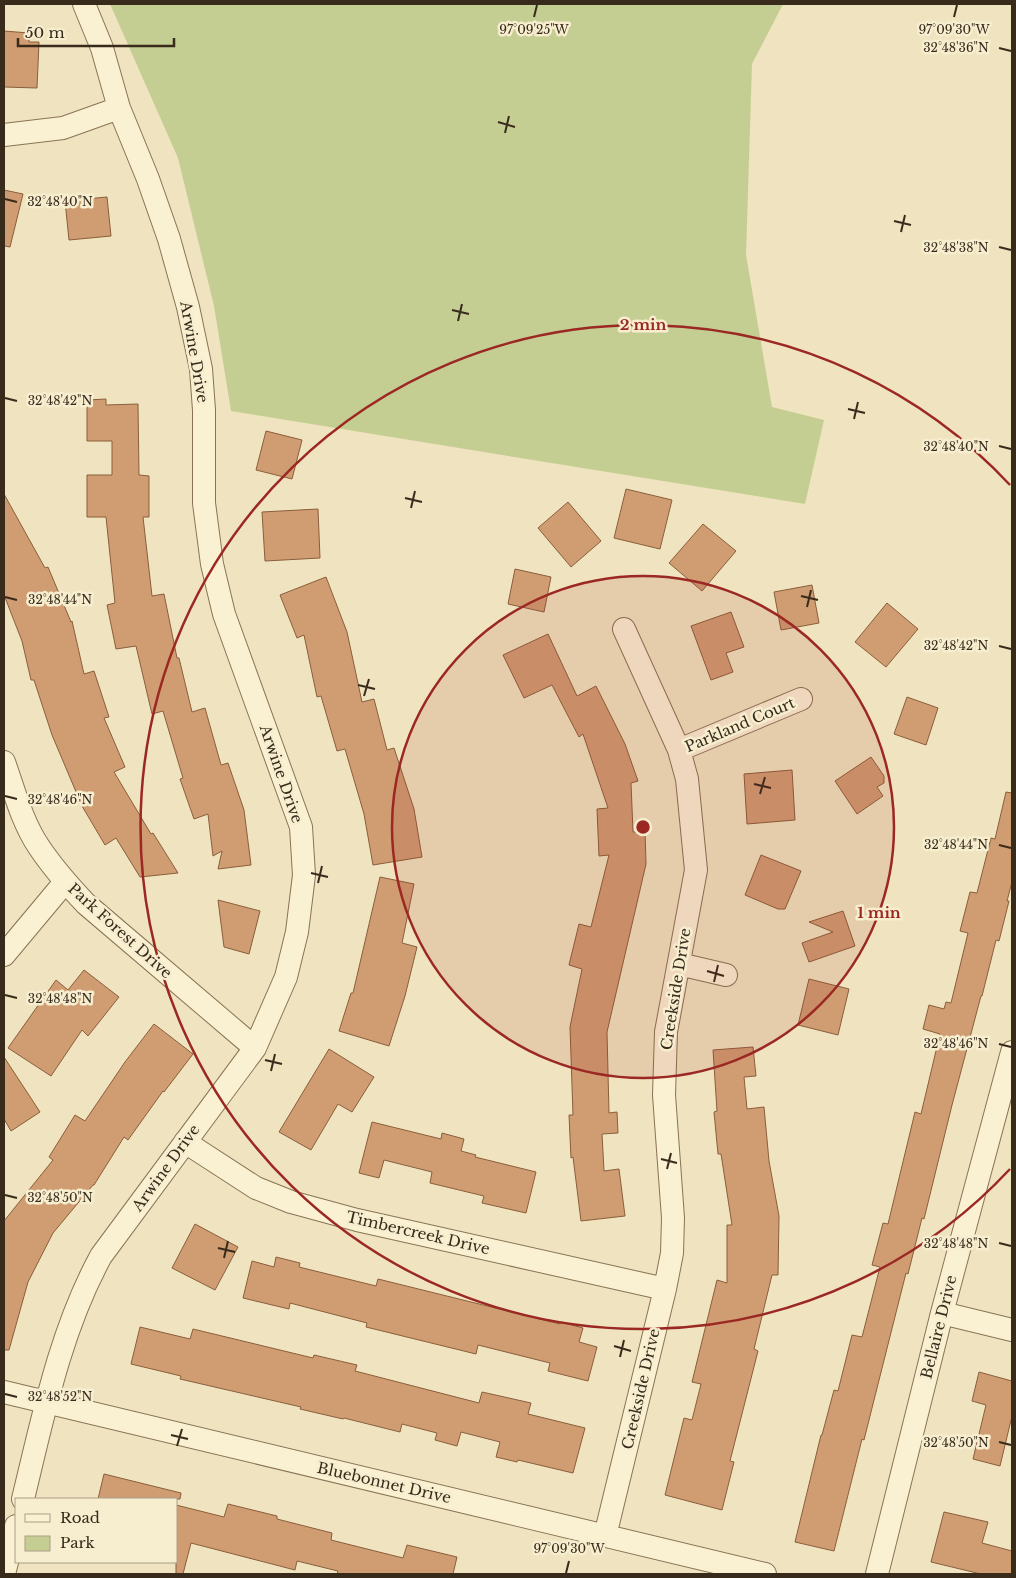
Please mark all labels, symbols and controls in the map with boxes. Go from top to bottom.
scale bar [18,15,174,47]
text: 97°09'25"W [499,22,570,37]
text: 97°09'30"W [918,22,991,37]
text: 50 m [25,23,65,42]
text: 32°48'36"N [923,40,989,55]
text: 32°48'40"N [27,194,93,209]
text: 32°48'38"N [923,240,989,255]
street label: Arwine Drive [176,299,213,404]
text: 2 min [620,315,666,334]
text: 32°48'42"N [28,393,92,408]
text: 32°48'40"N [923,439,989,454]
text: 32°48'44"N [28,592,92,607]
text: 32°48'42"N [924,638,988,653]
street label: Parkland Court [682,693,798,756]
street label: Arwine Drive [255,721,307,826]
text: 32°48'46"N [28,792,93,807]
centre of rings [634,818,652,836]
text: 32°48'44"N [924,837,988,852]
street label: Park Forest Drive [64,879,176,982]
text: 1 min [857,903,901,922]
street label: Creekside Drive [656,927,695,1051]
text: 32°48'48"N [28,991,92,1006]
text: 32°48'46"N [924,1036,989,1051]
street label: Arwine Drive [127,1121,203,1216]
text: 32°48'50"N [27,1190,93,1205]
street label: Timbercreek Drive [345,1207,492,1258]
text: 32°48'48"N [924,1236,988,1251]
street label: Bellaire Drive [916,1273,961,1381]
street label: Creekside Drive [617,1327,664,1451]
text: 32°48'52"N [28,1389,92,1404]
text: 32°48'50"N [923,1435,989,1450]
street label: Bluebonnet Drive [315,1458,453,1507]
legend [15,1498,178,1563]
text: Road [60,1508,100,1527]
text: Park [60,1533,96,1552]
text: 97°09'30"W [533,1541,606,1556]

